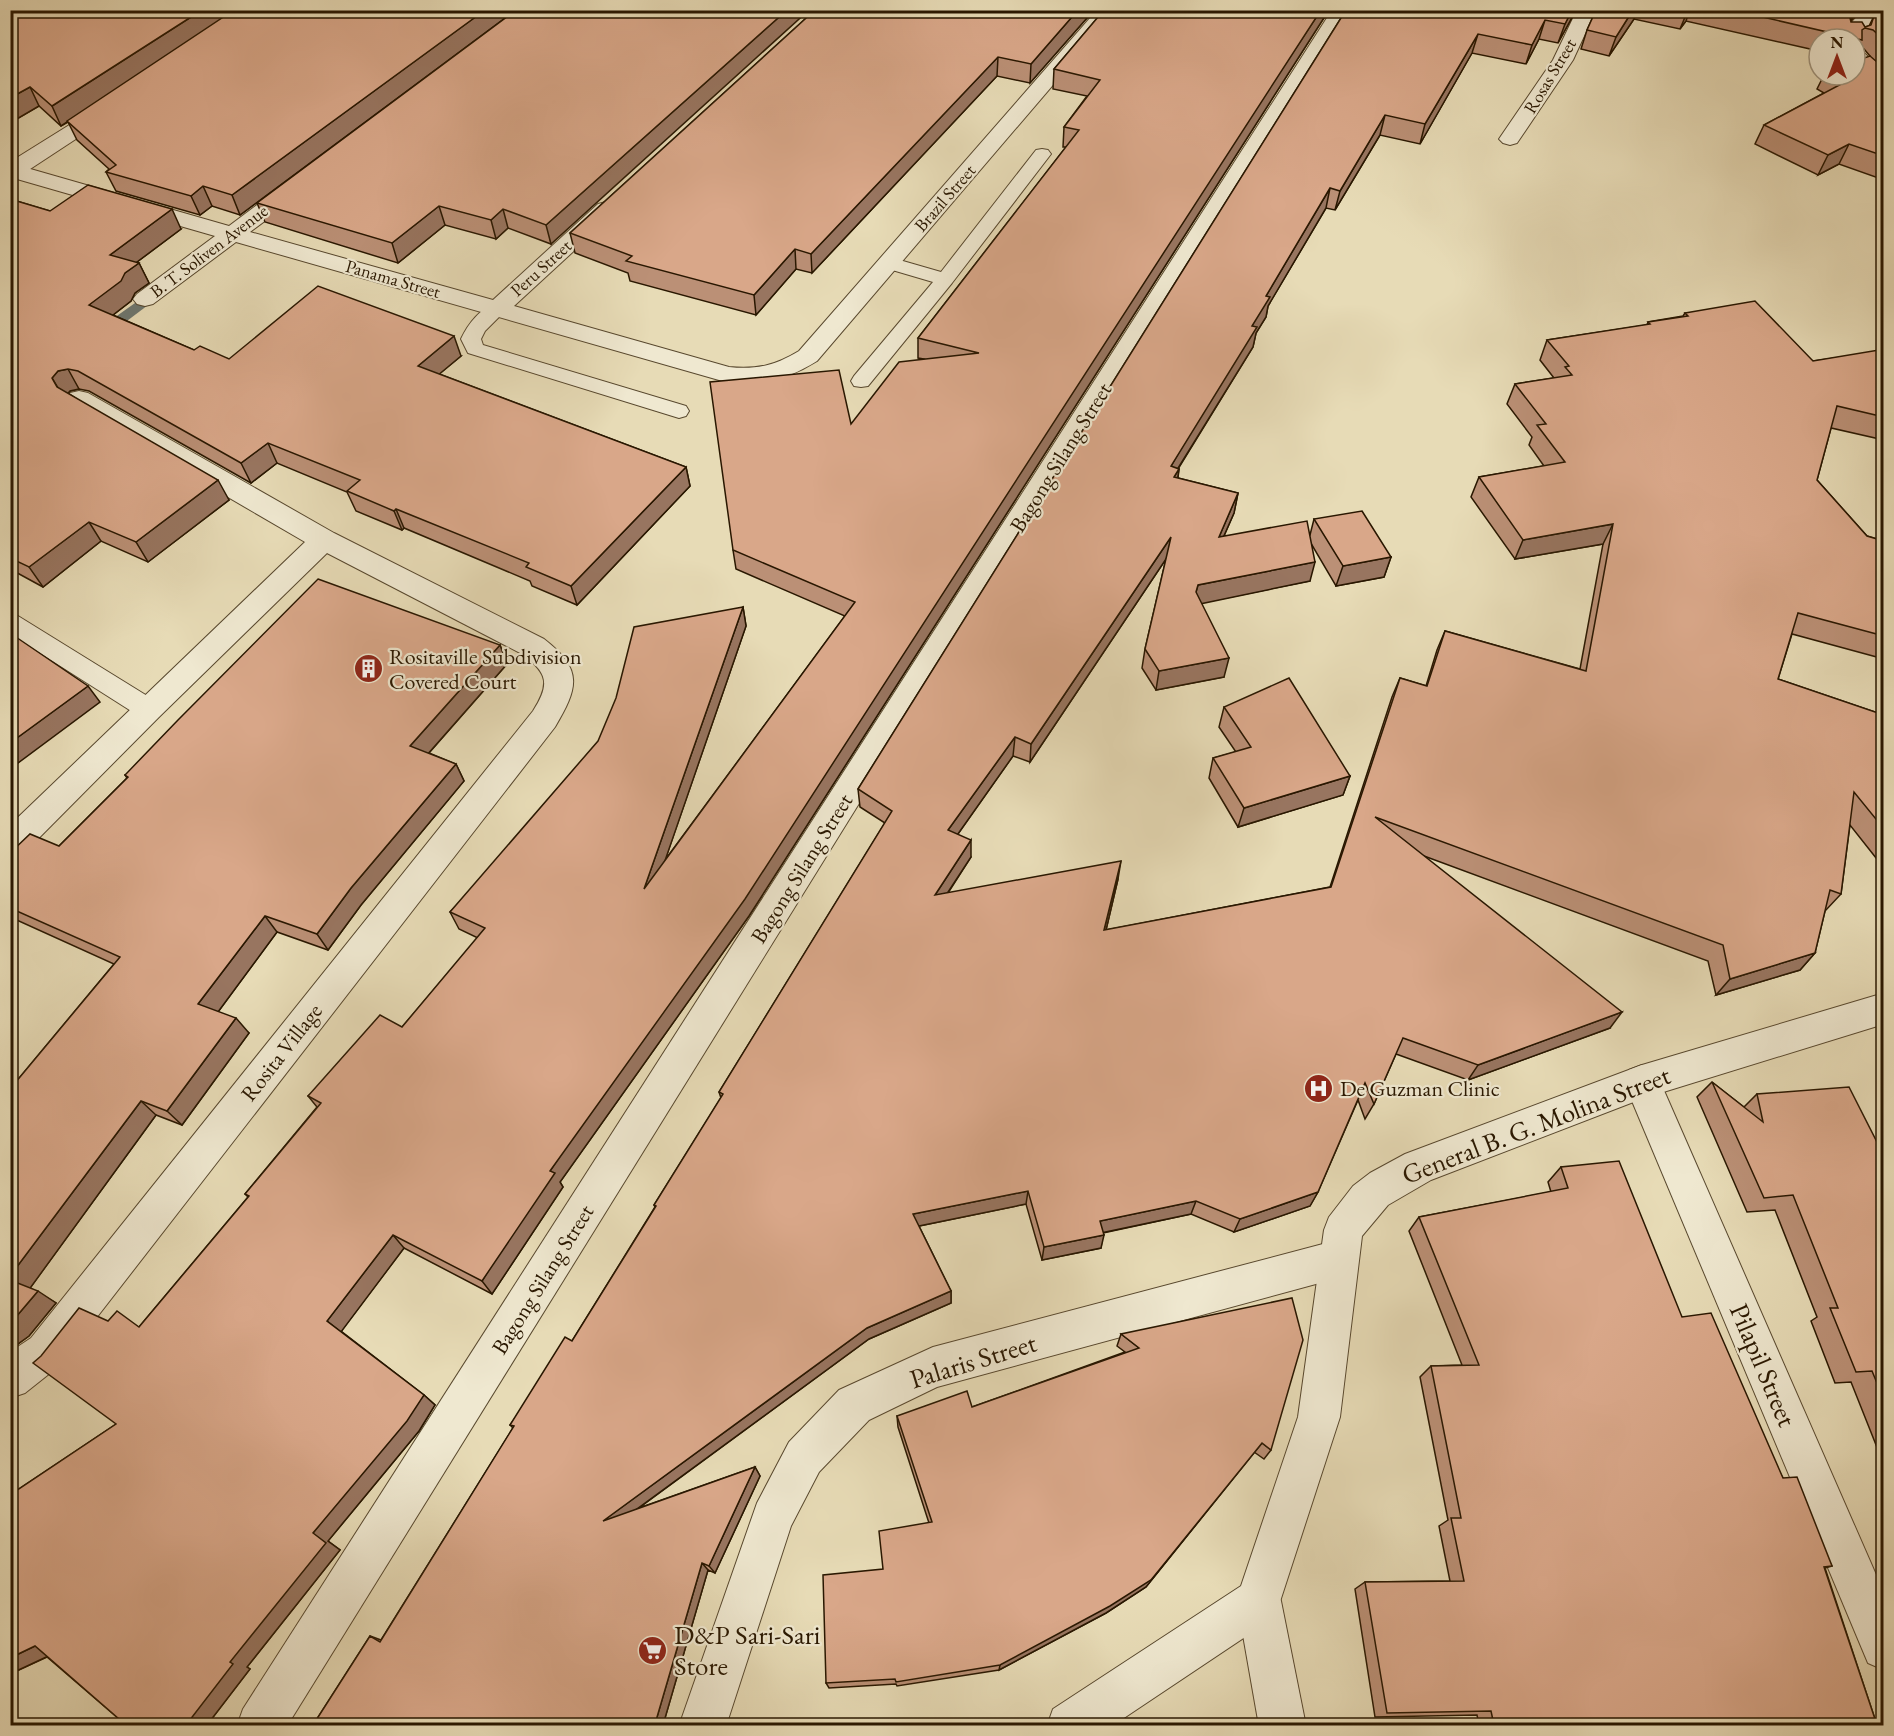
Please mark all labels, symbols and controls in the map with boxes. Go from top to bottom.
north arrow [1807,27,1867,87]
text: N [1831,32,1844,53]
street label: Rosas Street [1518,34,1581,118]
street label: Brazil Street [909,159,980,236]
street label: B. T. Soliven Avenue [145,199,272,302]
street label: Peru Street [505,234,576,301]
street label: Panama Street [343,254,443,303]
street label: Bagong Silang Street [1003,377,1118,538]
place label: Rositaville Subdivision Covered Court [389,642,582,696]
building icon: Rositaville Subdivision Covered Court [352,653,384,685]
street label: Bagong Silang Street [744,788,859,949]
street label: Rosita Village [234,997,329,1107]
street label: General B. G. Molina Street [1397,1057,1676,1192]
hospital icon: De Guzman Clinic [1303,1072,1335,1104]
place label: De Guzman Clinic [1340,1074,1500,1103]
street label: Bagong Silang Street [485,1199,600,1360]
street label: Pilapil Street [1722,1298,1805,1432]
street label: Palaris Street [905,1325,1041,1396]
place label: D&P Sari-Sari Store [674,1617,821,1683]
supermarket icon: D&P Sari-Sari Store [637,1635,669,1667]

